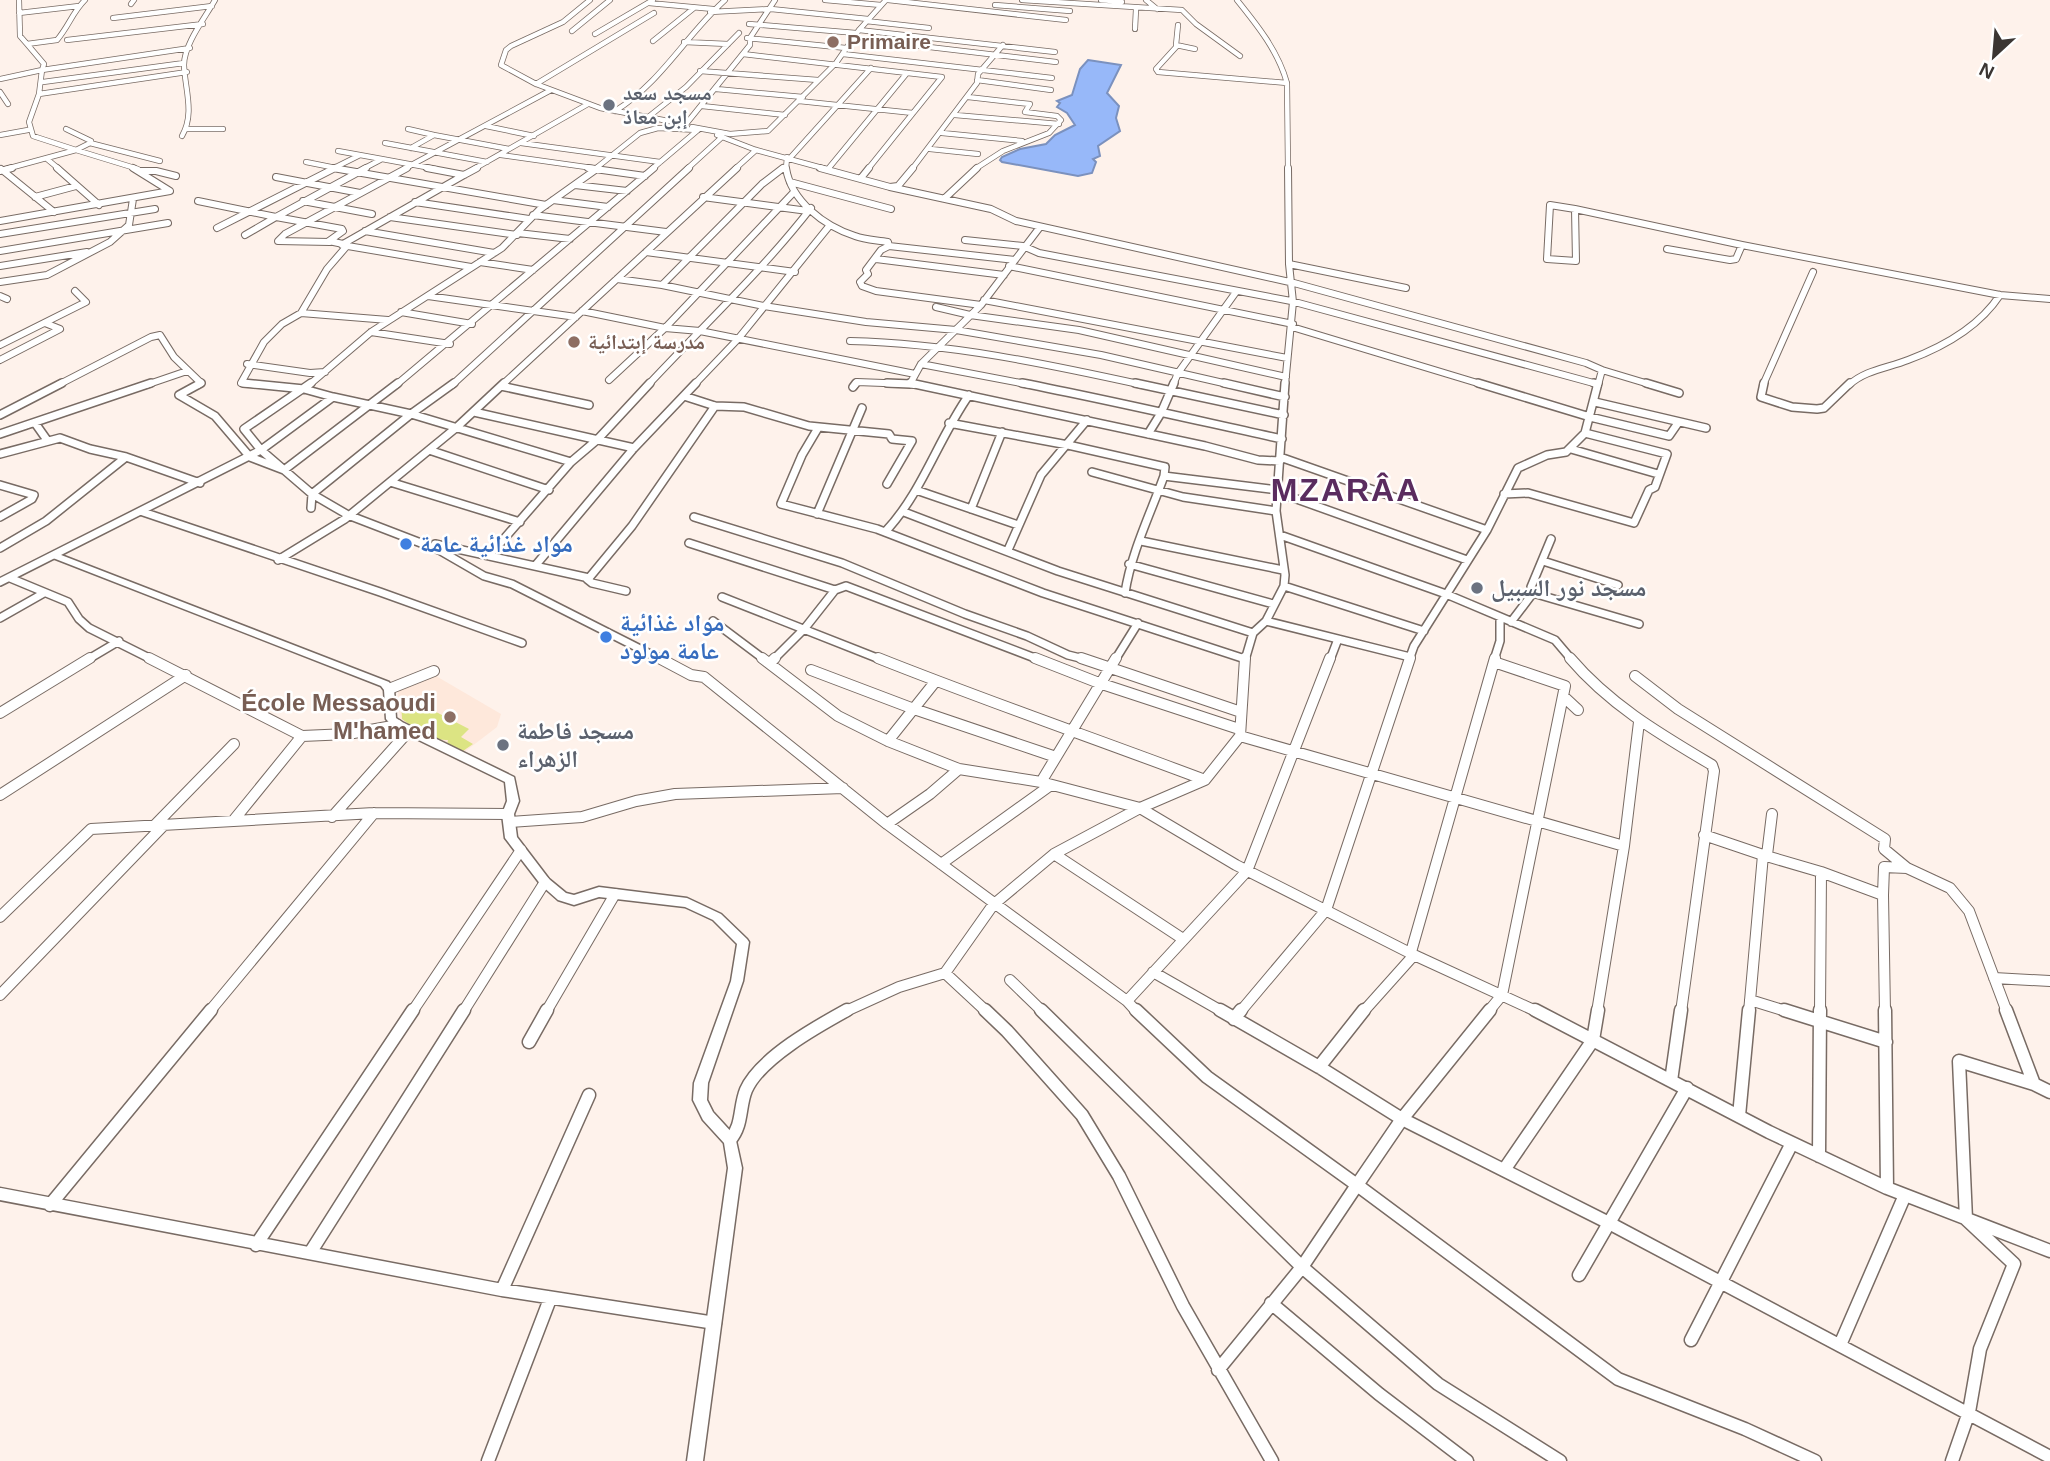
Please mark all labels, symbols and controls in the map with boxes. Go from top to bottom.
north arrow [1959,21,2029,91]
place label: Primaire [847,30,931,53]
marker: Primaire [825,34,841,50]
text: N [1976,58,1998,83]
place label: مسجد سعد إبن معاذ [623,81,712,130]
marker: مسجد سعد إبن معاذ [601,97,617,113]
place label: مدرسة إبتدائية [588,330,705,355]
marker: مدرسة إبتدائية [566,334,582,350]
district label: MZARÂA [1271,472,1421,508]
place label: مواد غذائية عامة [420,530,573,558]
marker: مواد غذائية عامة [398,536,414,552]
place label: مسجد نور السبيل [1491,574,1646,602]
marker: مسجد نور السبيل [1469,580,1485,596]
place label: مواد غذائية عامة مولود [620,609,724,664]
marker: مواد غذائية عامة مولود [598,629,614,645]
place label: École Messaoudi M'hamed [241,689,436,744]
marker: École Messaoudi M'hamed [442,709,458,725]
place label: مسجد فاطمة الزهراء [517,717,634,772]
marker: مسجد فاطمة الزهراء [495,737,511,753]

